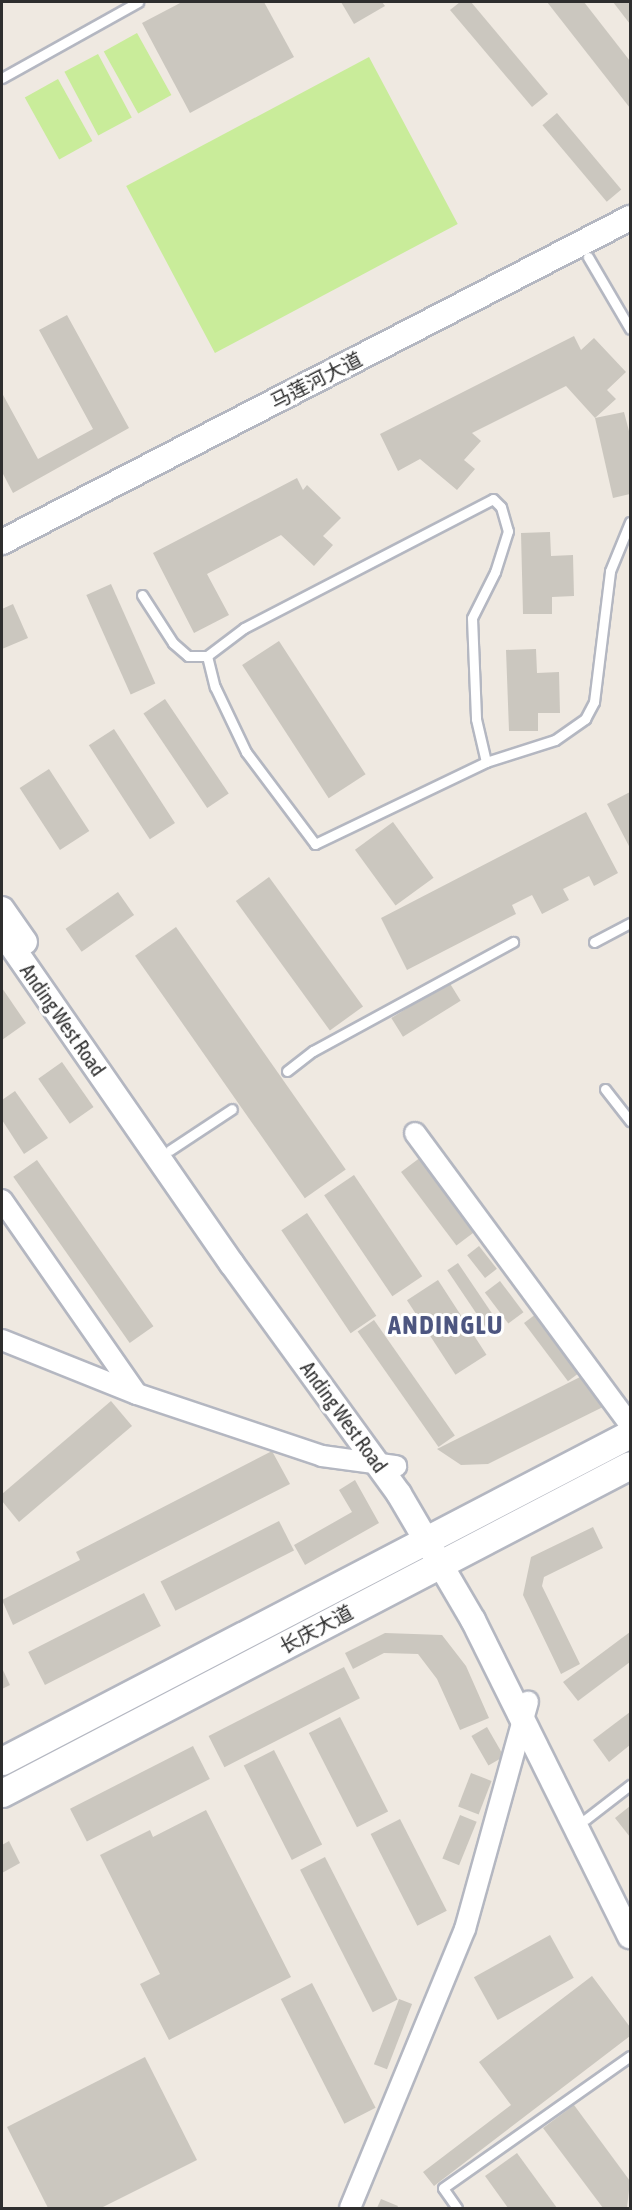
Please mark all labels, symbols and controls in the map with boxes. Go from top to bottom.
street label: 马莲河大道 [266,347,366,413]
street label: Anding West Road [16,959,110,1081]
district label: ANDINGLU [388,1310,504,1342]
street label: Anding West Road [296,1357,392,1477]
street label: 长庆大道 [275,1600,357,1658]

